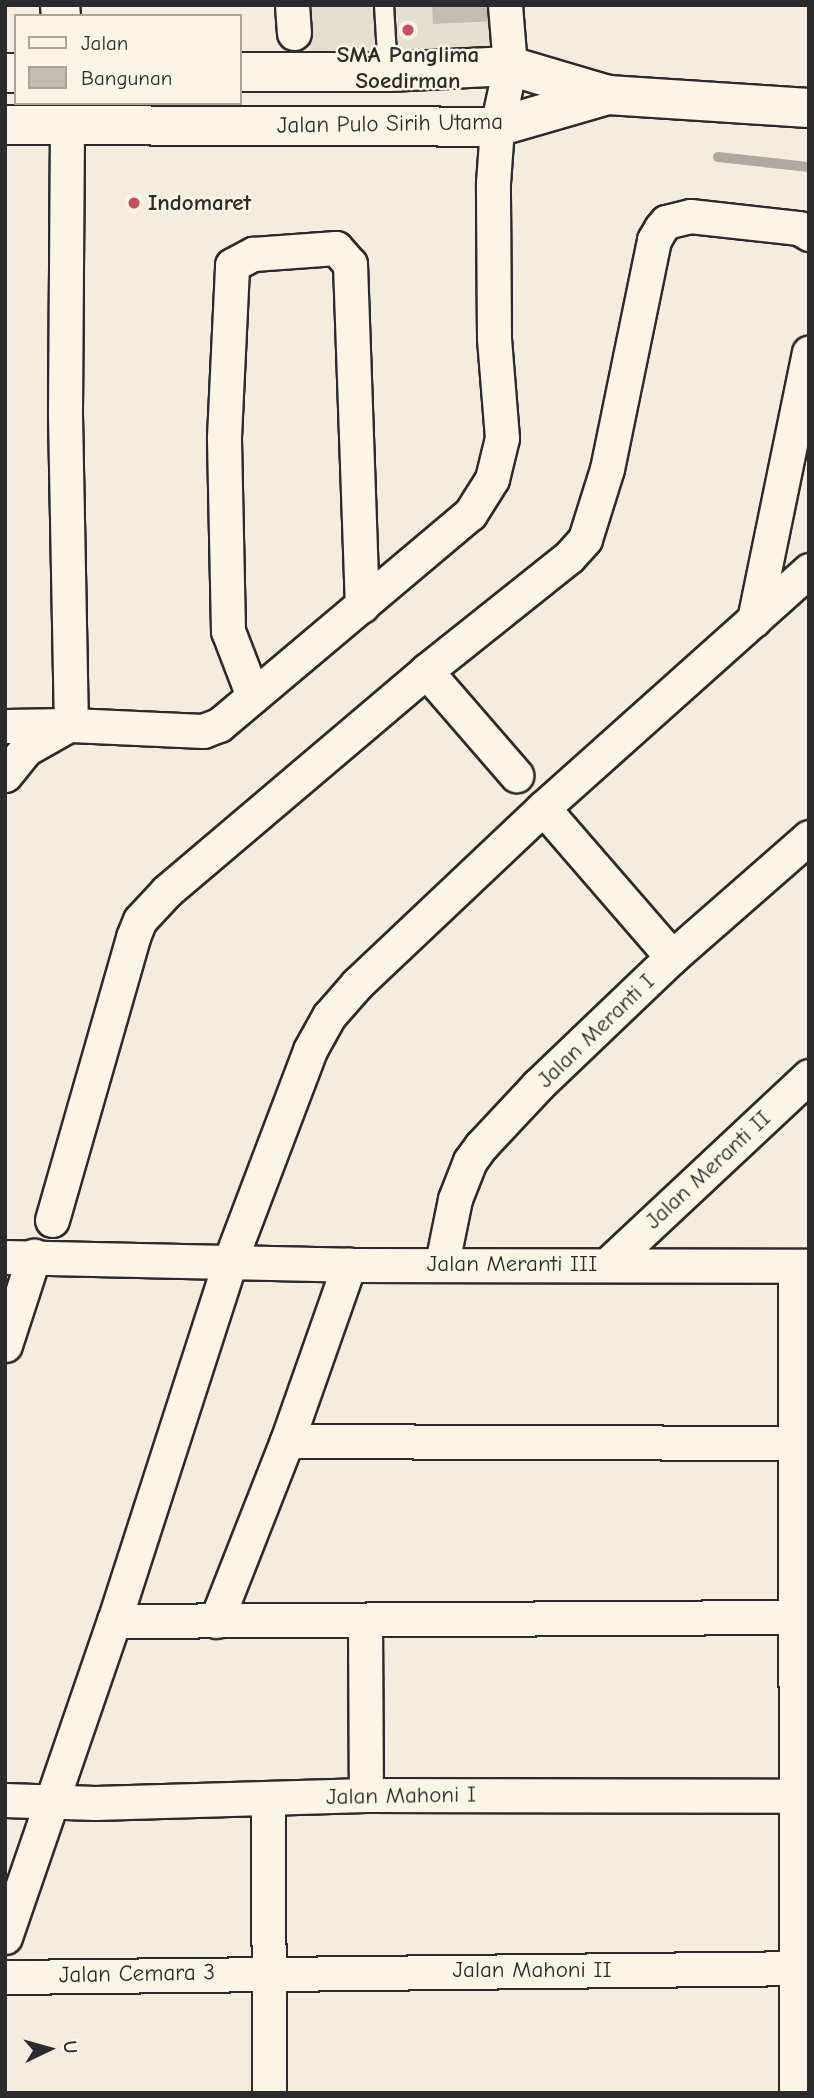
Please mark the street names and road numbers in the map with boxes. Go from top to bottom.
street label: Jalan Pulo Sirih Utama [277,108,503,140]
street label: Jalan Meranti I [532,968,660,1094]
street label: Jalan Meranti II [640,1105,776,1235]
street label: Jalan Meranti III [427,1250,597,1278]
street label: Jalan Mahoni I [326,1781,476,1811]
street label: Jalan Mahoni II [453,1956,611,1984]
street label: Jalan Cemara 3 [59,1959,215,1989]

